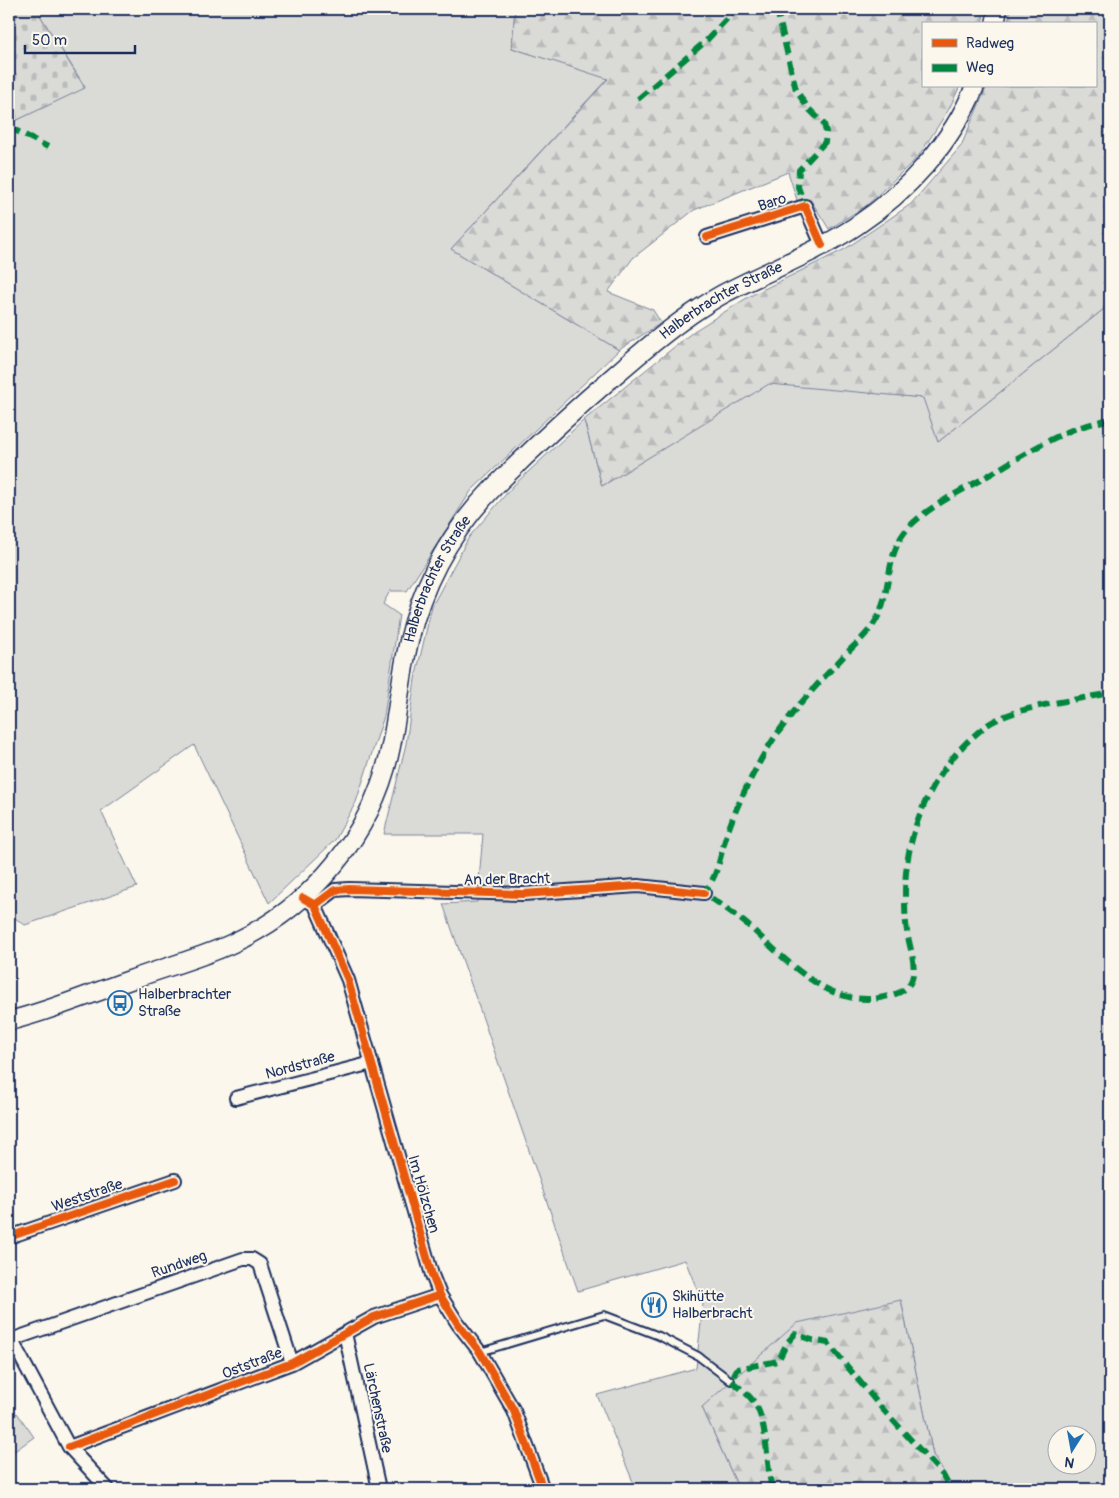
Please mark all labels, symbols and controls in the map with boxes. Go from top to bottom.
scale bar [25,22,135,54]
legend [922,22,1096,88]
text: 50 m [32,31,67,50]
text: Radweg [966,34,1014,53]
text: Weg [966,58,994,77]
street label: Baro [756,189,789,216]
street label: Halberbrachter Straße [656,258,786,344]
street label: Halberbrachter Straße [400,511,476,645]
street label: An der Bracht [464,869,551,890]
place label: Halberbrachter Straße [138,985,232,1021]
bus stop icon: Halberbrachter Straße [107,990,133,1016]
street label: Nordstraße [263,1047,338,1084]
street label: Im Hölzchen [403,1153,444,1235]
street label: Weststraße [49,1174,126,1216]
street label: Rundweg [149,1246,209,1283]
place label: Skihütte Halberbracht [672,1287,754,1323]
restaurant icon: Skihütte Halberbracht [641,1292,667,1318]
street label: Oststraße [219,1343,286,1384]
street label: Lärchenstraße [359,1361,396,1455]
north arrow [1046,1426,1096,1476]
text: N [1063,1453,1076,1472]

